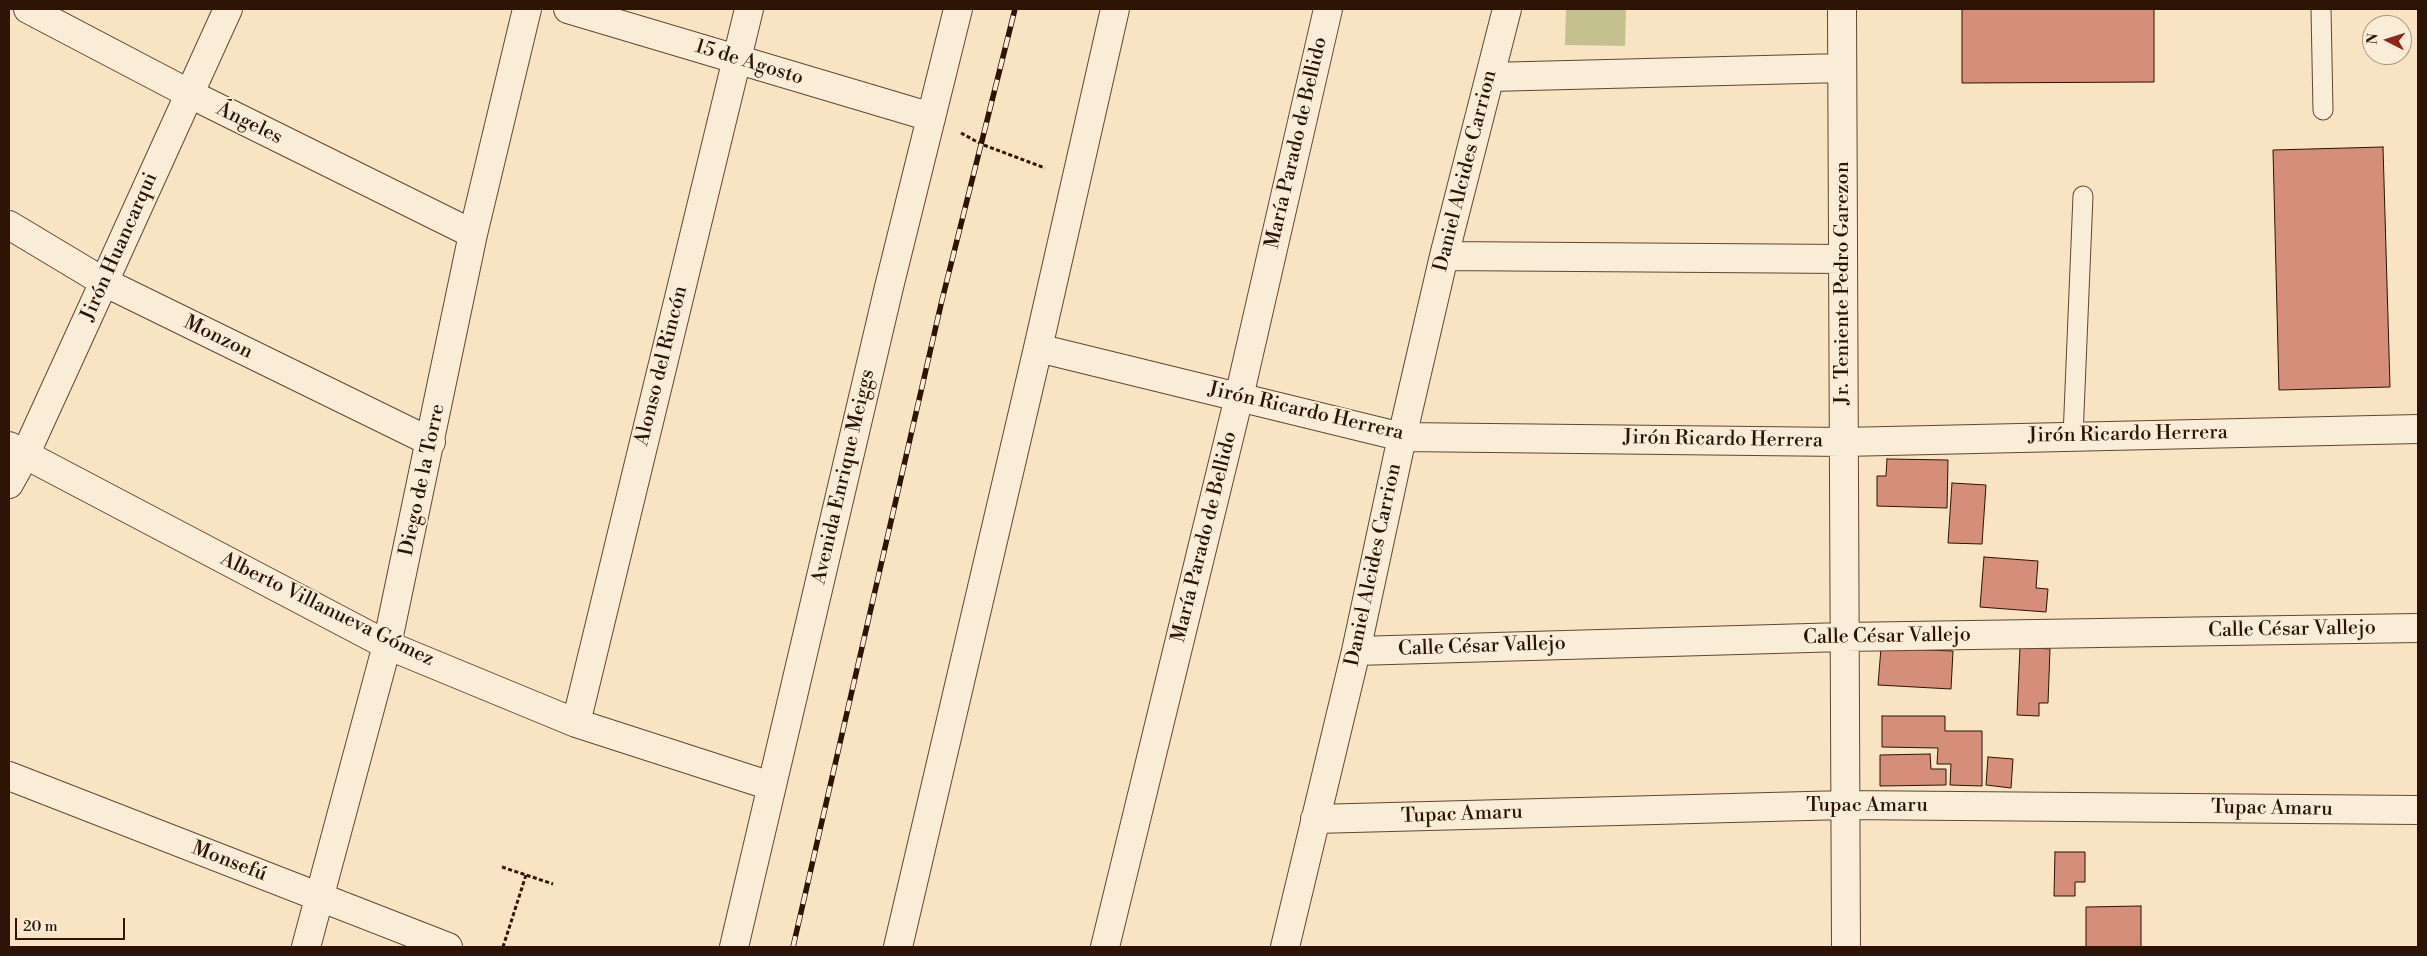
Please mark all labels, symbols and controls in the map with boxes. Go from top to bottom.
north arrow [2362,15,2412,65]
text: N [2364,32,2383,45]
street label: 15 de Agosto [692,35,806,91]
street label: María Parado de Bellido [1261,35,1333,251]
street label: Daniel Alcides Carrion [1429,68,1503,274]
street label: Ángeles [212,98,286,150]
street label: Jr. Teniente Pedro Garezon [1831,161,1855,405]
street label: Jirón Huancarqui [76,169,164,325]
street label: Alonso del Rincón [631,284,693,448]
street label: Monzon [180,311,256,365]
street label: Avenida Enrique Meiggs [808,367,880,587]
street label: Jirón Ricardo Herrera [1206,378,1406,446]
street label: Diego de la Torre [395,402,451,558]
street label: Jirón Ricardo Herrera [2028,421,2228,449]
street label: Jirón Ricardo Herrera [1623,426,1823,454]
street label: María Parado de Bellido [1167,429,1243,645]
street label: Daniel Alcides Carrion [1341,461,1407,669]
street label: Alberto Villanueva Gómez [216,548,438,672]
street label: Calle César Vallejo [2208,617,2376,643]
street label: Calle César Vallejo [1803,624,1971,650]
street label: Calle César Vallejo [1398,632,1566,662]
street label: Tupac Amaru [1806,794,1928,818]
street label: Tupac Amaru [2211,796,2333,822]
street label: Tupac Amaru [1401,801,1523,829]
street label: Monsefú [188,837,270,887]
scale bar [18,908,128,940]
text: 20 m [23,917,58,936]

